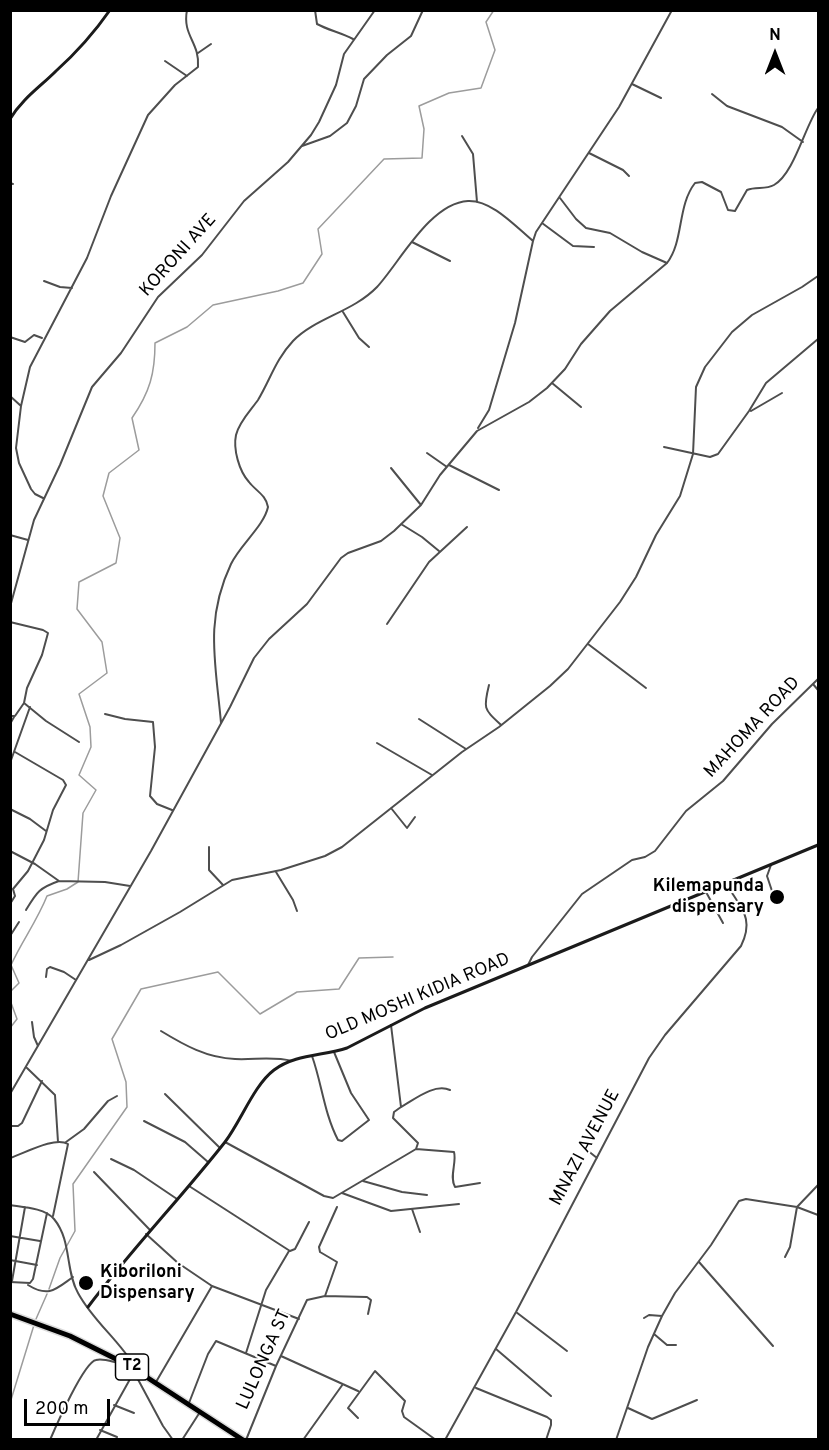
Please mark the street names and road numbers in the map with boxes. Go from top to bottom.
street label: KORONI AVE [136,210,222,302]
street label: MAHOMA ROAD [701,673,805,783]
street label: OLD MOSHI KIDIA ROAD [322,949,514,1047]
street label: MNAZI AVENUE [546,1086,626,1210]
street label: LULONGA ST [233,1306,297,1414]
road number: T2 [116,1354,148,1380]

